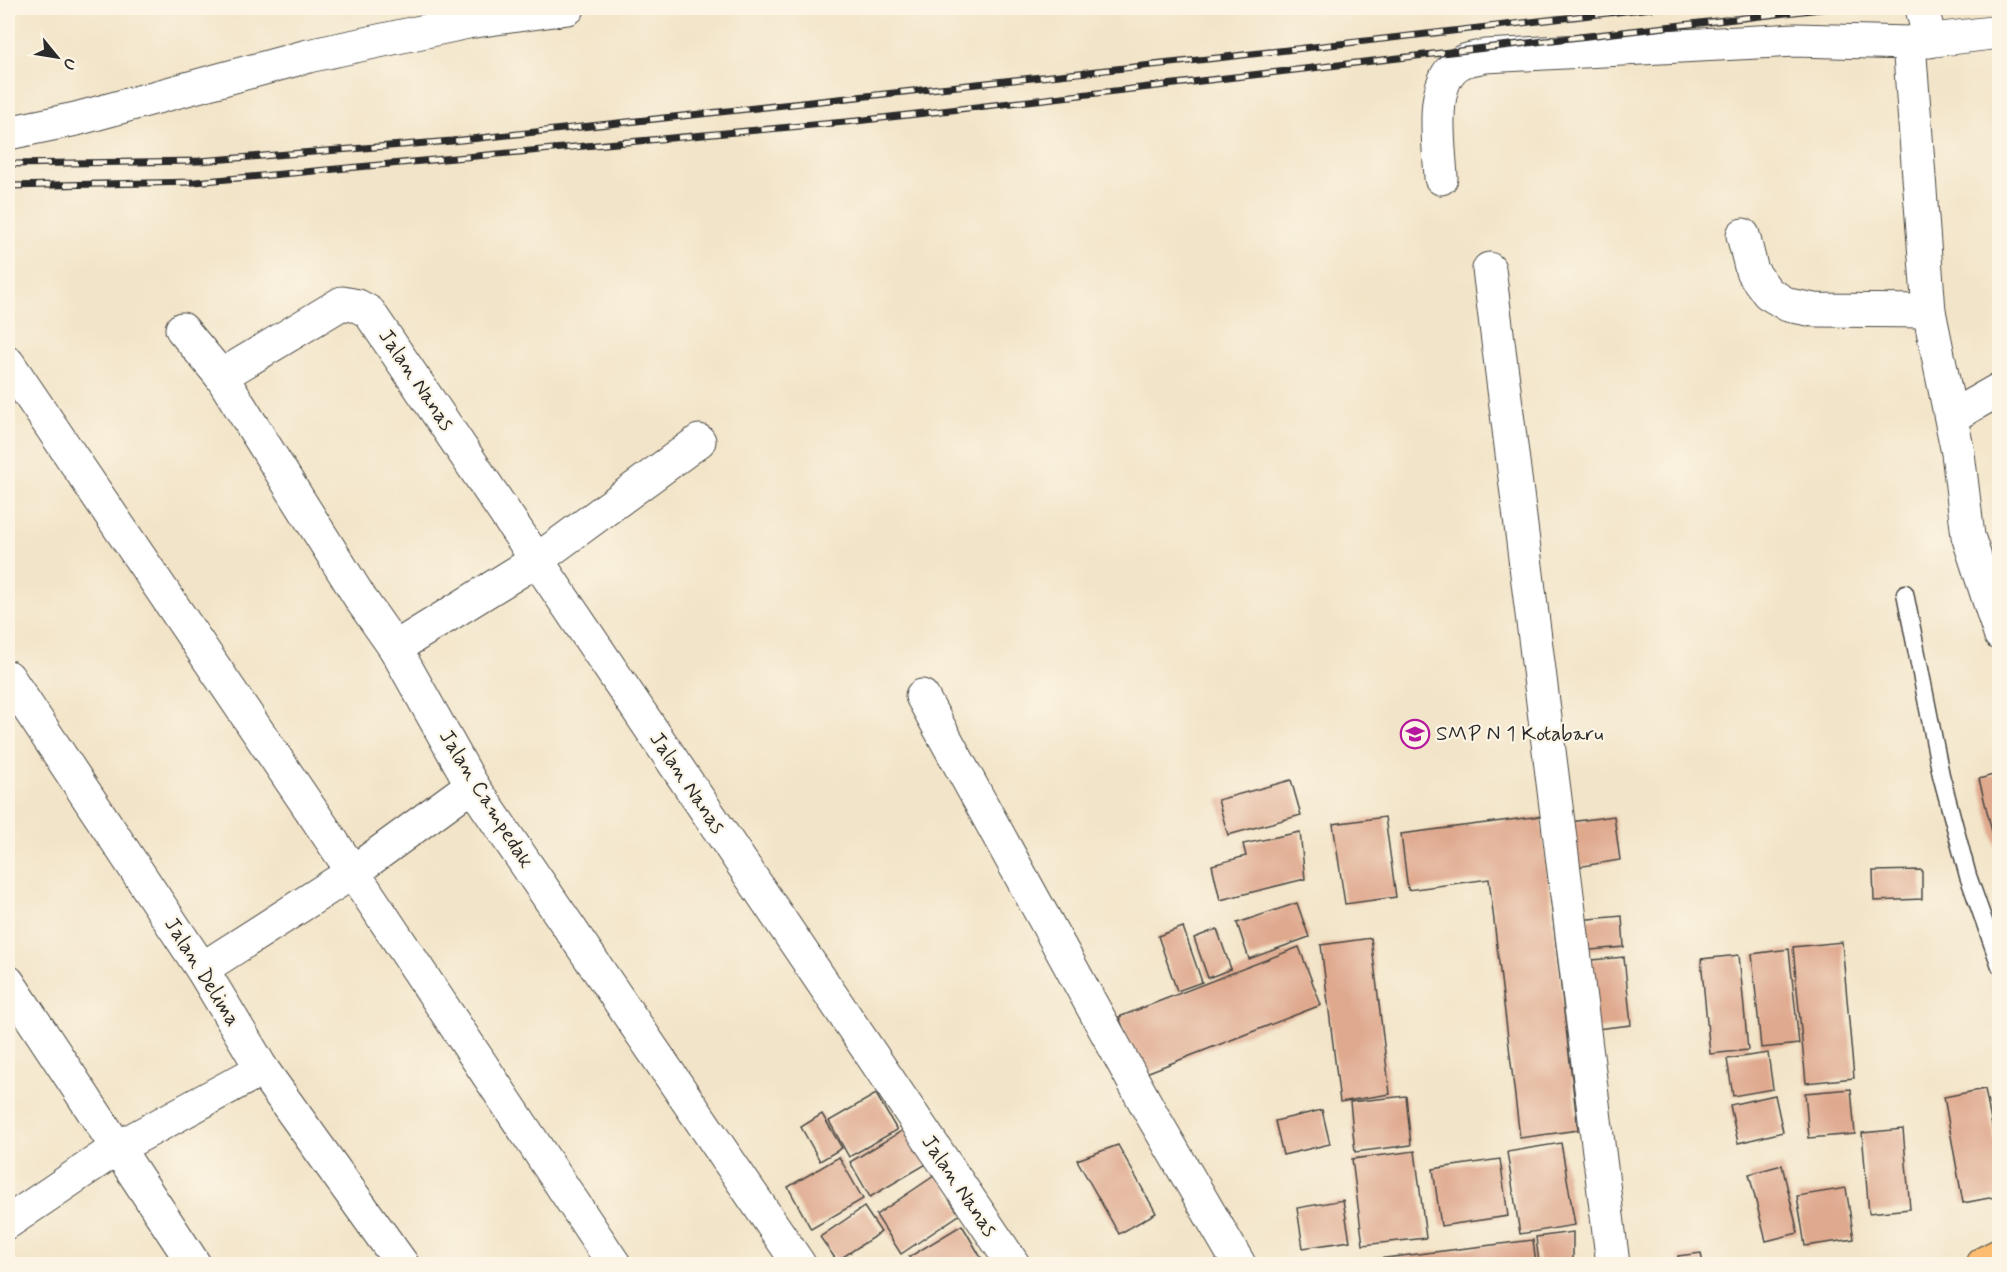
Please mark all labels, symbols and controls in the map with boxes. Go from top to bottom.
north arrow [27,27,87,87]
text: U [57,54,80,74]
street label: Jalan Nanas [372,324,460,436]
school or university icon: SMP N 1 Kotabaru [1399,718,1431,750]
place label: SMP N 1 Kotabaru [1436,720,1604,748]
street label: Jalan Campedak [432,724,540,874]
street label: Jalan Nanas [643,727,731,839]
street label: Jalan Delima [157,912,247,1032]
street label: Jalan Nanas [915,1130,1003,1242]

